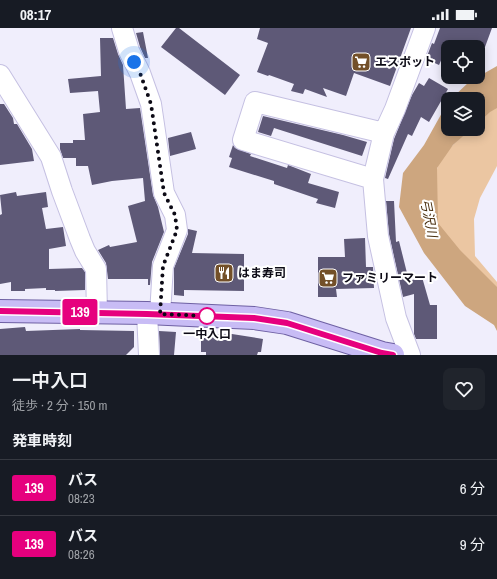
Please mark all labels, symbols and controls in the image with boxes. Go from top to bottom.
text: 08:17 [20,4,51,25]
map controls [441,40,485,136]
button: locate [441,40,485,84]
supermarket icon: エスポット [350,51,372,73]
your location [124,52,144,72]
place label: エスポット [375,54,435,70]
button: layers [441,92,485,136]
water label: 弓沢川 [417,197,441,241]
restaurant icon: はま寿司 [213,262,235,284]
place label: はま寿司 [238,265,286,281]
supermarket icon: ファミリーマート [317,267,339,289]
place label: ファミリーマート [342,270,438,286]
line badge: 139 [57,299,103,325]
text: 139 [70,303,90,321]
marker: 一中入口 [198,307,216,325]
place label: 一中入口 [183,326,231,342]
text: 一中入口 [12,367,88,393]
button: heart [443,368,485,410]
text: 徒歩 · 2 分 · 150 m [12,397,107,414]
text: 発車時刻 [12,430,72,451]
text: バス [68,469,98,490]
text: 6 分 [460,478,485,499]
text: 139 [24,479,44,497]
text: 08:23 [68,490,95,507]
text: バス [68,525,98,546]
text: 9 分 [460,534,485,555]
text: 139 [24,535,44,553]
text: 08:26 [68,546,95,563]

